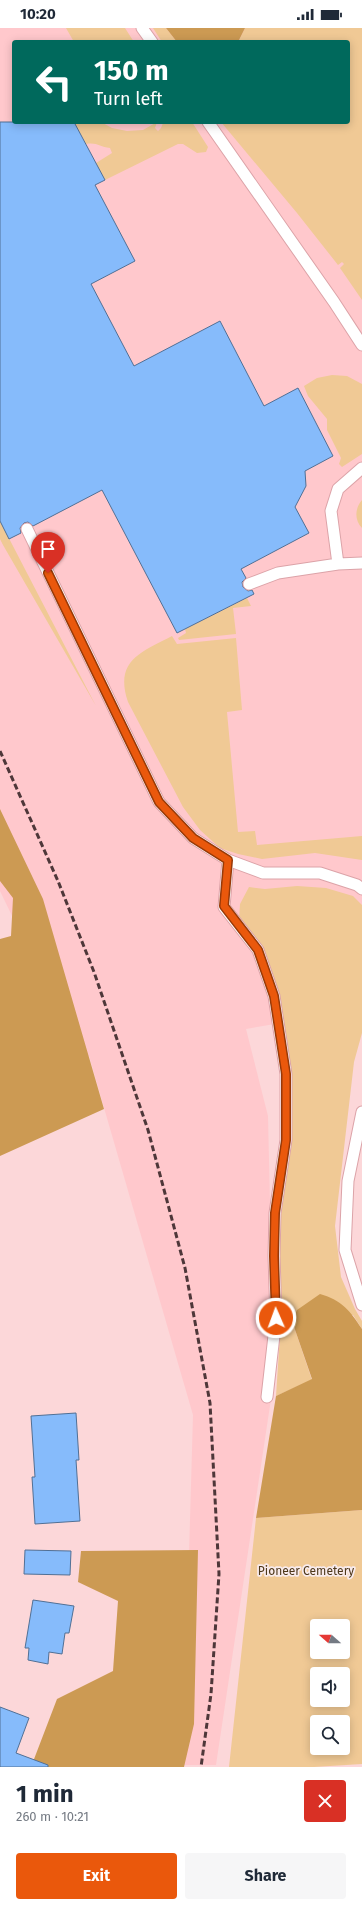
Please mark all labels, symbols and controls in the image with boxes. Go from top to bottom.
text: 10:20 [20,5,56,23]
text: 150 m [94,54,169,87]
icon: left [28,56,80,108]
text: Turn left [94,88,163,110]
pin [31,532,65,573]
icon: arrive [37,538,59,560]
position arrow [255,1297,297,1339]
park label: Pioneer Cemetery [258,1564,354,1578]
north arrow [310,1619,350,1659]
map controls [310,1619,350,1755]
button: sound [310,1667,350,1707]
button: search [310,1715,350,1755]
text: 1 min [16,1780,74,1808]
button: close [304,1780,346,1822]
text: 260 m · 10:21 [16,1809,89,1824]
button: Exit [16,1853,177,1899]
button: Share [185,1853,346,1899]

